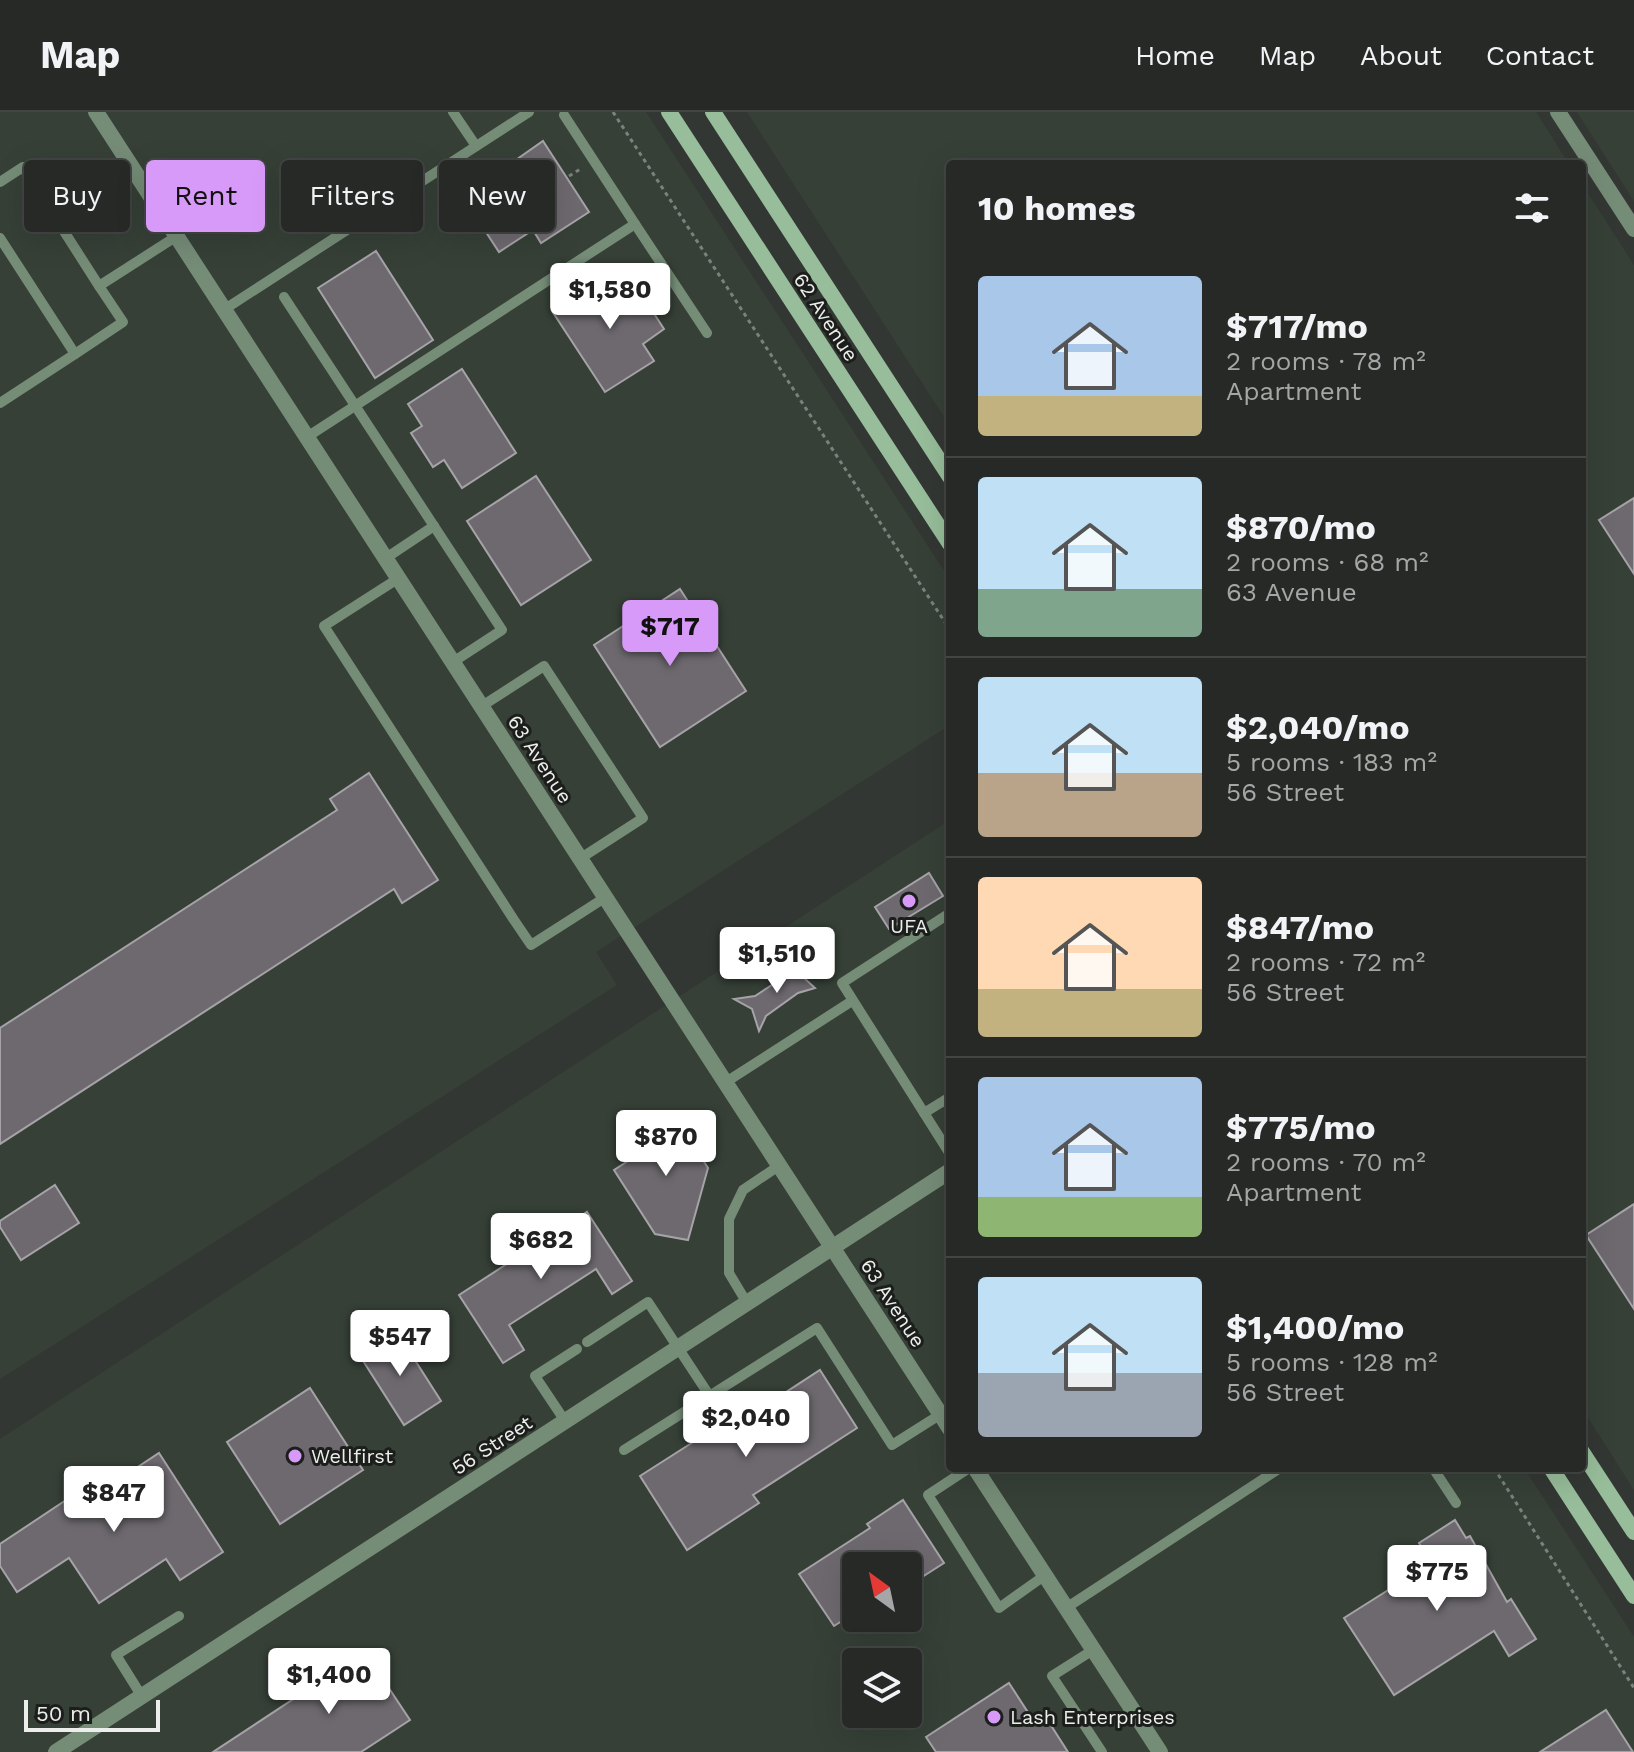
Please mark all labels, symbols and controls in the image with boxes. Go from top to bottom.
text: Map [40,33,120,77]
text: Home [1135,39,1215,72]
text: Map [1259,39,1316,72]
text: About [1360,39,1442,72]
text: Contact [1486,39,1594,72]
chip: Buy [24,160,130,232]
chip: Rent [146,160,265,232]
chip: Filters [281,160,423,232]
chip: New [439,160,555,232]
icon: filters [1510,186,1554,230]
text: 10 homes [978,188,1136,228]
pin: $1,580 [545,263,675,331]
street label: 62 Avenue [789,268,863,366]
text: $1,580 [568,274,652,304]
text: $717/mo [1226,306,1368,346]
icon: home [1042,308,1138,404]
text: 2 rooms · 78 m² [1226,346,1426,376]
text: Apartment [1226,376,1362,406]
text: $870/mo [1226,507,1376,547]
icon: home [1042,509,1138,605]
text: 2 rooms · 68 m² [1226,547,1428,577]
text: 63 Avenue [1226,577,1357,607]
pin: $717 [623,600,717,668]
text: $717 [640,611,700,641]
text: $2,040/mo [1226,707,1410,747]
icon: home [1042,709,1138,805]
street label: 63 Avenue [503,710,577,808]
text: 5 rooms · 183 m² [1226,747,1437,777]
text: 56 Street [1226,777,1344,807]
marker: UFA [900,892,918,910]
text: $847/mo [1226,907,1374,947]
icon: home [1042,909,1138,1005]
place label: UFA [890,914,928,938]
pin: $1,510 [712,927,842,995]
text: $1,510 [738,938,816,968]
text: 2 rooms · 72 m² [1226,947,1425,977]
text: 56 Street [1226,977,1344,1007]
text: $775/mo [1226,1107,1376,1147]
icon: home [1042,1109,1138,1205]
pin: $870 [619,1110,713,1178]
text: $870 [634,1121,698,1151]
text: 2 rooms · 70 m² [1226,1147,1426,1177]
text: Apartment [1226,1177,1362,1207]
pin: $682 [494,1213,588,1281]
text: $682 [509,1224,573,1254]
street label: 63 Avenue [856,1254,930,1352]
text: $1,400/mo [1226,1307,1404,1347]
icon: home [1042,1309,1138,1405]
pin: $547 [353,1310,447,1378]
text: $547 [368,1321,432,1351]
text: 5 rooms · 128 m² [1226,1347,1437,1377]
text: 56 Street [1226,1377,1344,1407]
pin: $2,040 [681,1391,811,1459]
text: $2,040 [701,1402,791,1432]
street label: 56 Street [447,1410,537,1480]
place label: Wellfirst [311,1444,394,1468]
marker: Wellfirst [286,1447,304,1465]
pin: $847 [67,1466,161,1534]
text: $847 [82,1477,146,1507]
pin: $775 [1390,1545,1484,1613]
north arrow [842,1552,922,1632]
map controls [842,1552,922,1728]
text: $775 [1405,1556,1469,1586]
pin: $1,400 [264,1648,394,1716]
button: layers [842,1648,922,1728]
text: $1,400 [286,1659,372,1689]
scale bar [24,1696,160,1732]
text: 50 m [36,1701,91,1726]
place label: Lash Enterprises [1010,1705,1175,1729]
marker: Lash Enterprises [985,1708,1003,1726]

